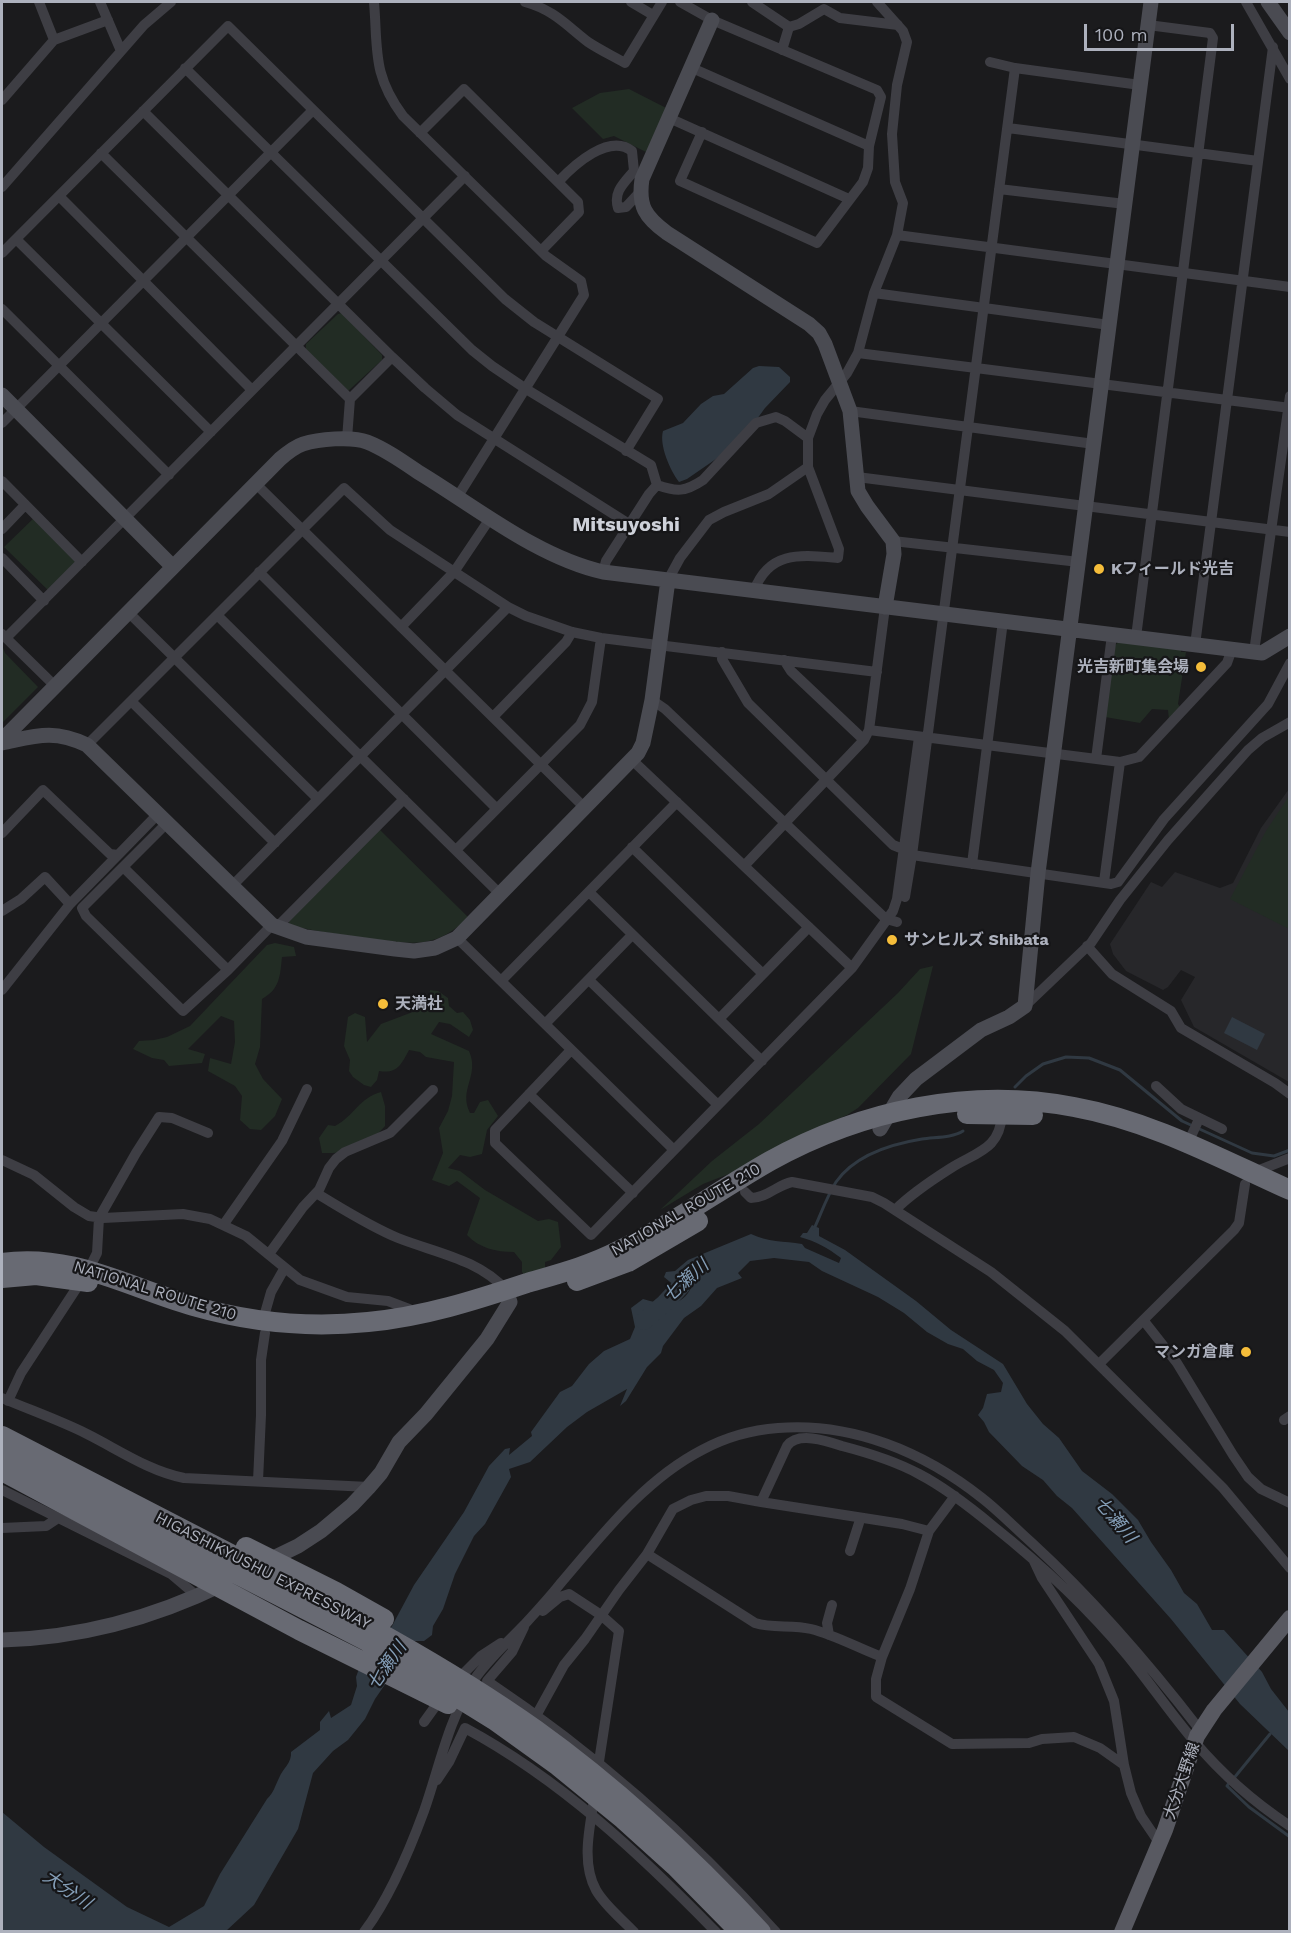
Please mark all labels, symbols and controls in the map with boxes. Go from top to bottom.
scale bar [1087,12,1237,50]
text: 100 m [1095,24,1148,45]
district label: Mitsuyoshi [572,513,680,537]
place label: Kフィールド光吉 [1111,559,1234,579]
marker: Kフィールド光吉 [1092,562,1106,576]
place label: 光吉新町集会場 [1077,657,1189,677]
marker: 光吉新町集会場 [1194,660,1208,674]
place label: サンヒルズ Shibata [904,930,1049,950]
marker: サンヒルズ Shibata [885,933,899,947]
place label: 天満社 [395,994,443,1014]
marker: 天満社 [376,997,390,1011]
street label: NATIONAL ROUTE 210 [608,1159,764,1261]
water label: 七瀬川 [659,1255,713,1307]
street label: NATIONAL ROUTE 210 [71,1257,239,1325]
place label: マンガ倉庫 [1154,1342,1234,1362]
marker: マンガ倉庫 [1239,1345,1253,1359]
water label: 七瀬川 [1089,1492,1141,1548]
street label: HIGASHIKYUSHU EXPRESSWAY [152,1508,374,1634]
water label: 七瀬川 [363,1638,411,1694]
street label: 大分大野線 [1160,1740,1204,1822]
water label: 大分川 [39,1866,95,1914]

